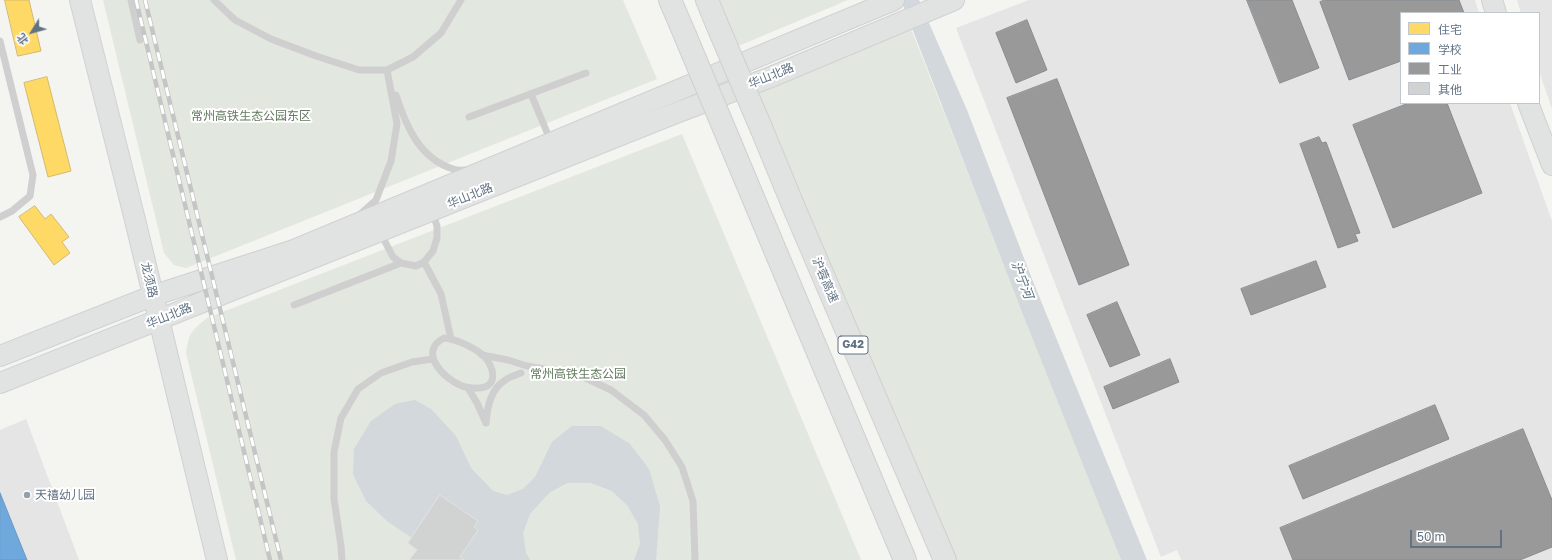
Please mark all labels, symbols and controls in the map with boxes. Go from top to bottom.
north arrow [12,12,52,52]
legend [1400,12,1540,104]
text: 住宅 [1438,22,1462,37]
text: 北 [14,31,31,48]
text: 学校 [1438,42,1462,57]
street label: 华山北路 [746,60,796,92]
text: 工业 [1438,62,1462,77]
text: 其他 [1438,82,1462,97]
park label: 常州高铁生态公园东区 [191,109,311,123]
street label: 华山北路 [445,180,495,212]
street label: 沪蓉高速 [809,255,841,305]
water label: 沪宁河 [1008,259,1036,301]
street label: 龙须路 [138,261,160,299]
street label: 华山北路 [144,300,194,332]
road number: G42 [838,336,868,354]
park label: 常州高铁生态公园 [530,367,626,381]
place label: 天禧幼儿园 [35,488,95,502]
marker: 天禧幼儿园 [22,490,32,500]
scale bar [1412,522,1504,548]
text: 50 m [1417,529,1445,544]

